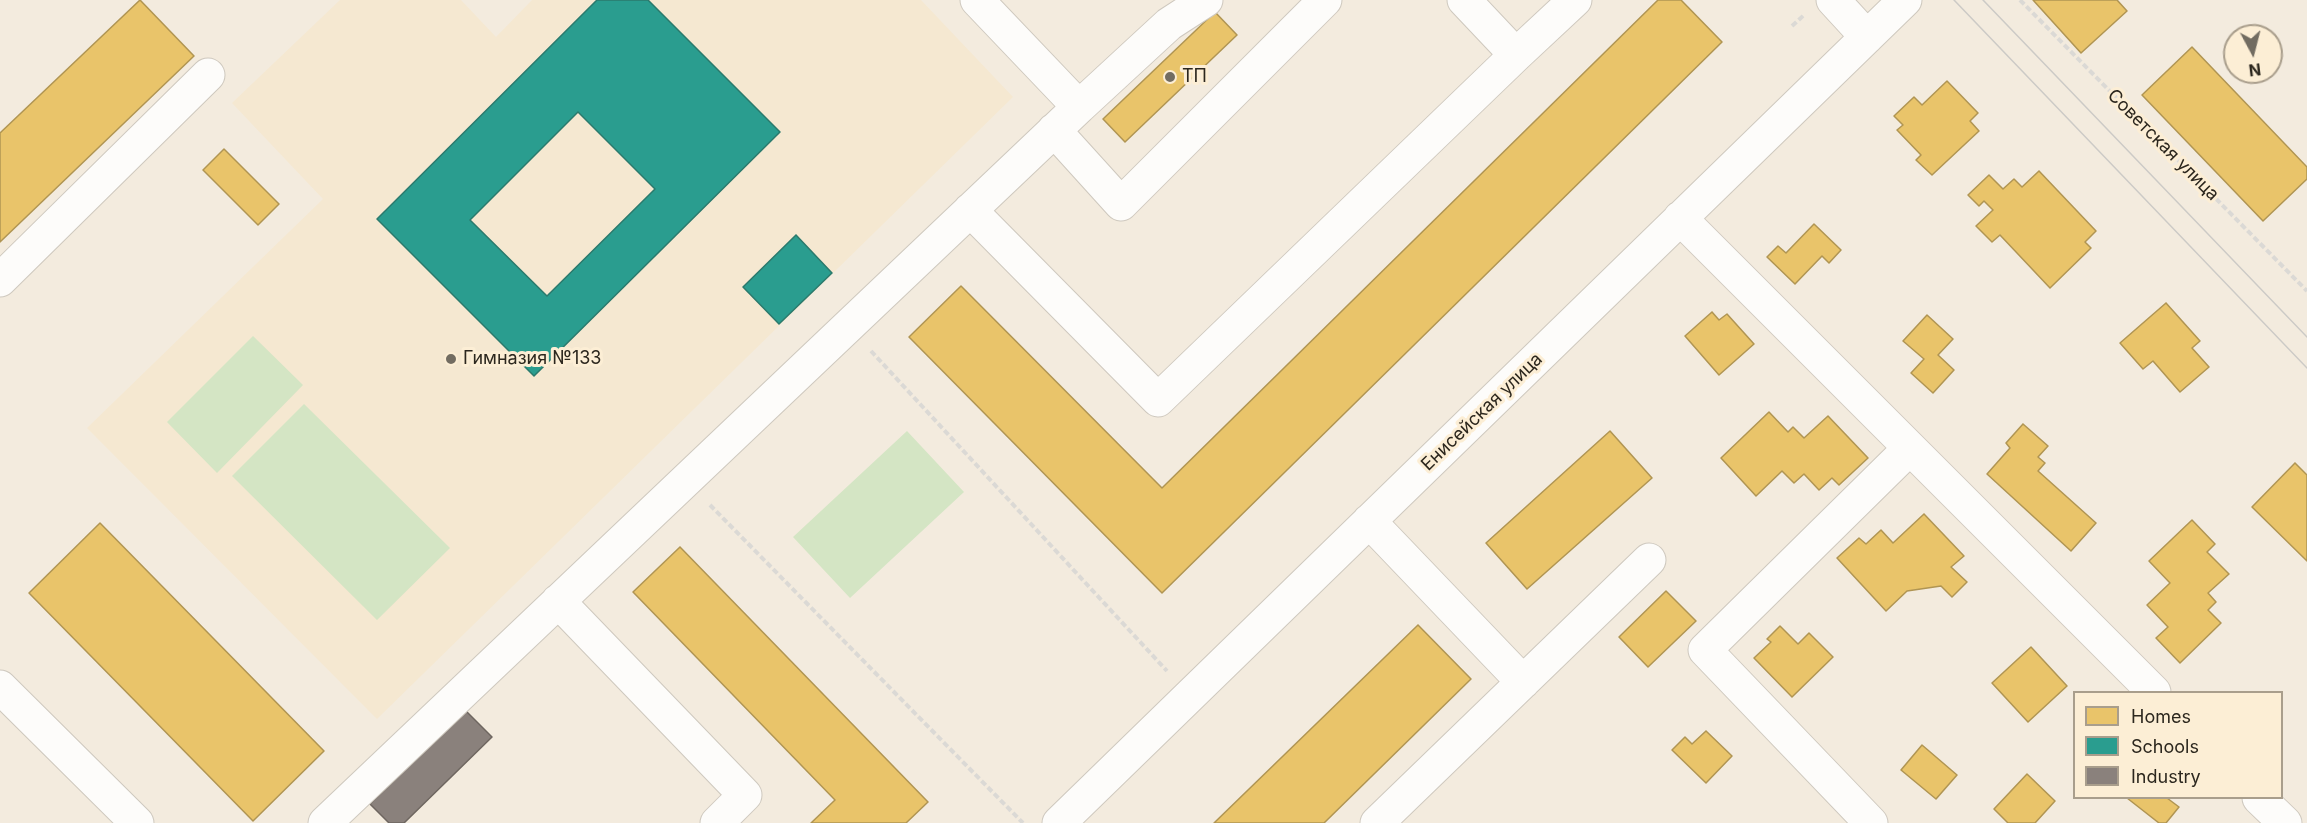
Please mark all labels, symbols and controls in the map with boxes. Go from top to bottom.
north arrow [2223,24,2283,84]
text: N [2248,59,2262,81]
place label: ТП [1182,66,1207,88]
marker: ТП [1163,70,1177,84]
street label: Советская улица [2103,85,2223,205]
place label: Гимназия №133 [463,348,601,370]
street label: Енисейская улица [1417,349,1547,475]
marker: Гимназия №133 [444,352,458,366]
legend [2073,691,2283,799]
text: Homes [2131,706,2191,727]
text: Schools [2131,736,2199,757]
text: Industry [2131,766,2201,787]

